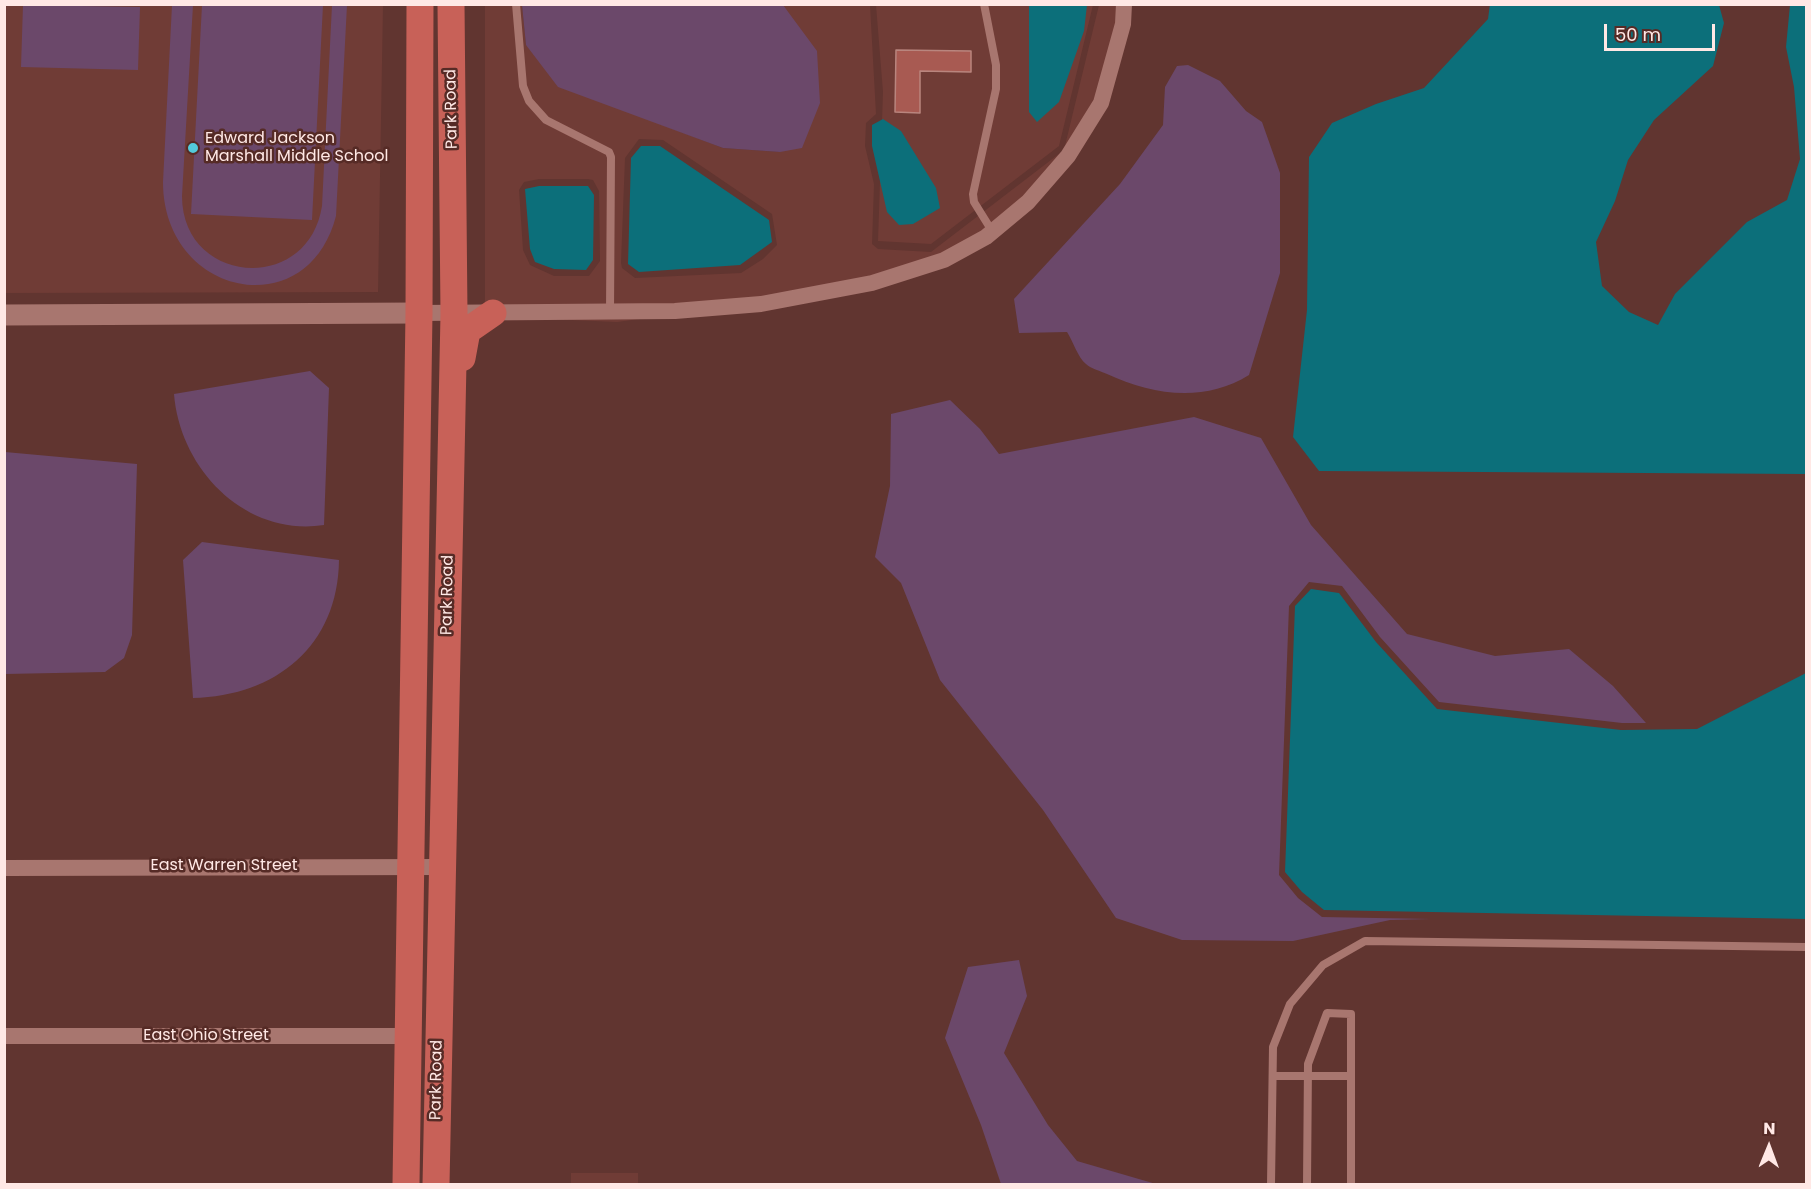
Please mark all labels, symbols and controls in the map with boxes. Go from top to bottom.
scale bar [1607,12,1718,50]
text: 50 m [1615,22,1661,47]
street label: Park Road [442,69,462,149]
place label: Edward Jackson Marshall Middle School [205,129,388,167]
marker: Edward Jackson Marshall Middle School [186,141,200,155]
street label: Park Road [438,555,458,635]
street label: East Warren Street [150,856,298,876]
street label: East Ohio Street [143,1026,269,1046]
street label: Park Road [427,1040,447,1120]
north arrow [1739,1117,1799,1177]
text: N [1763,1117,1776,1140]

